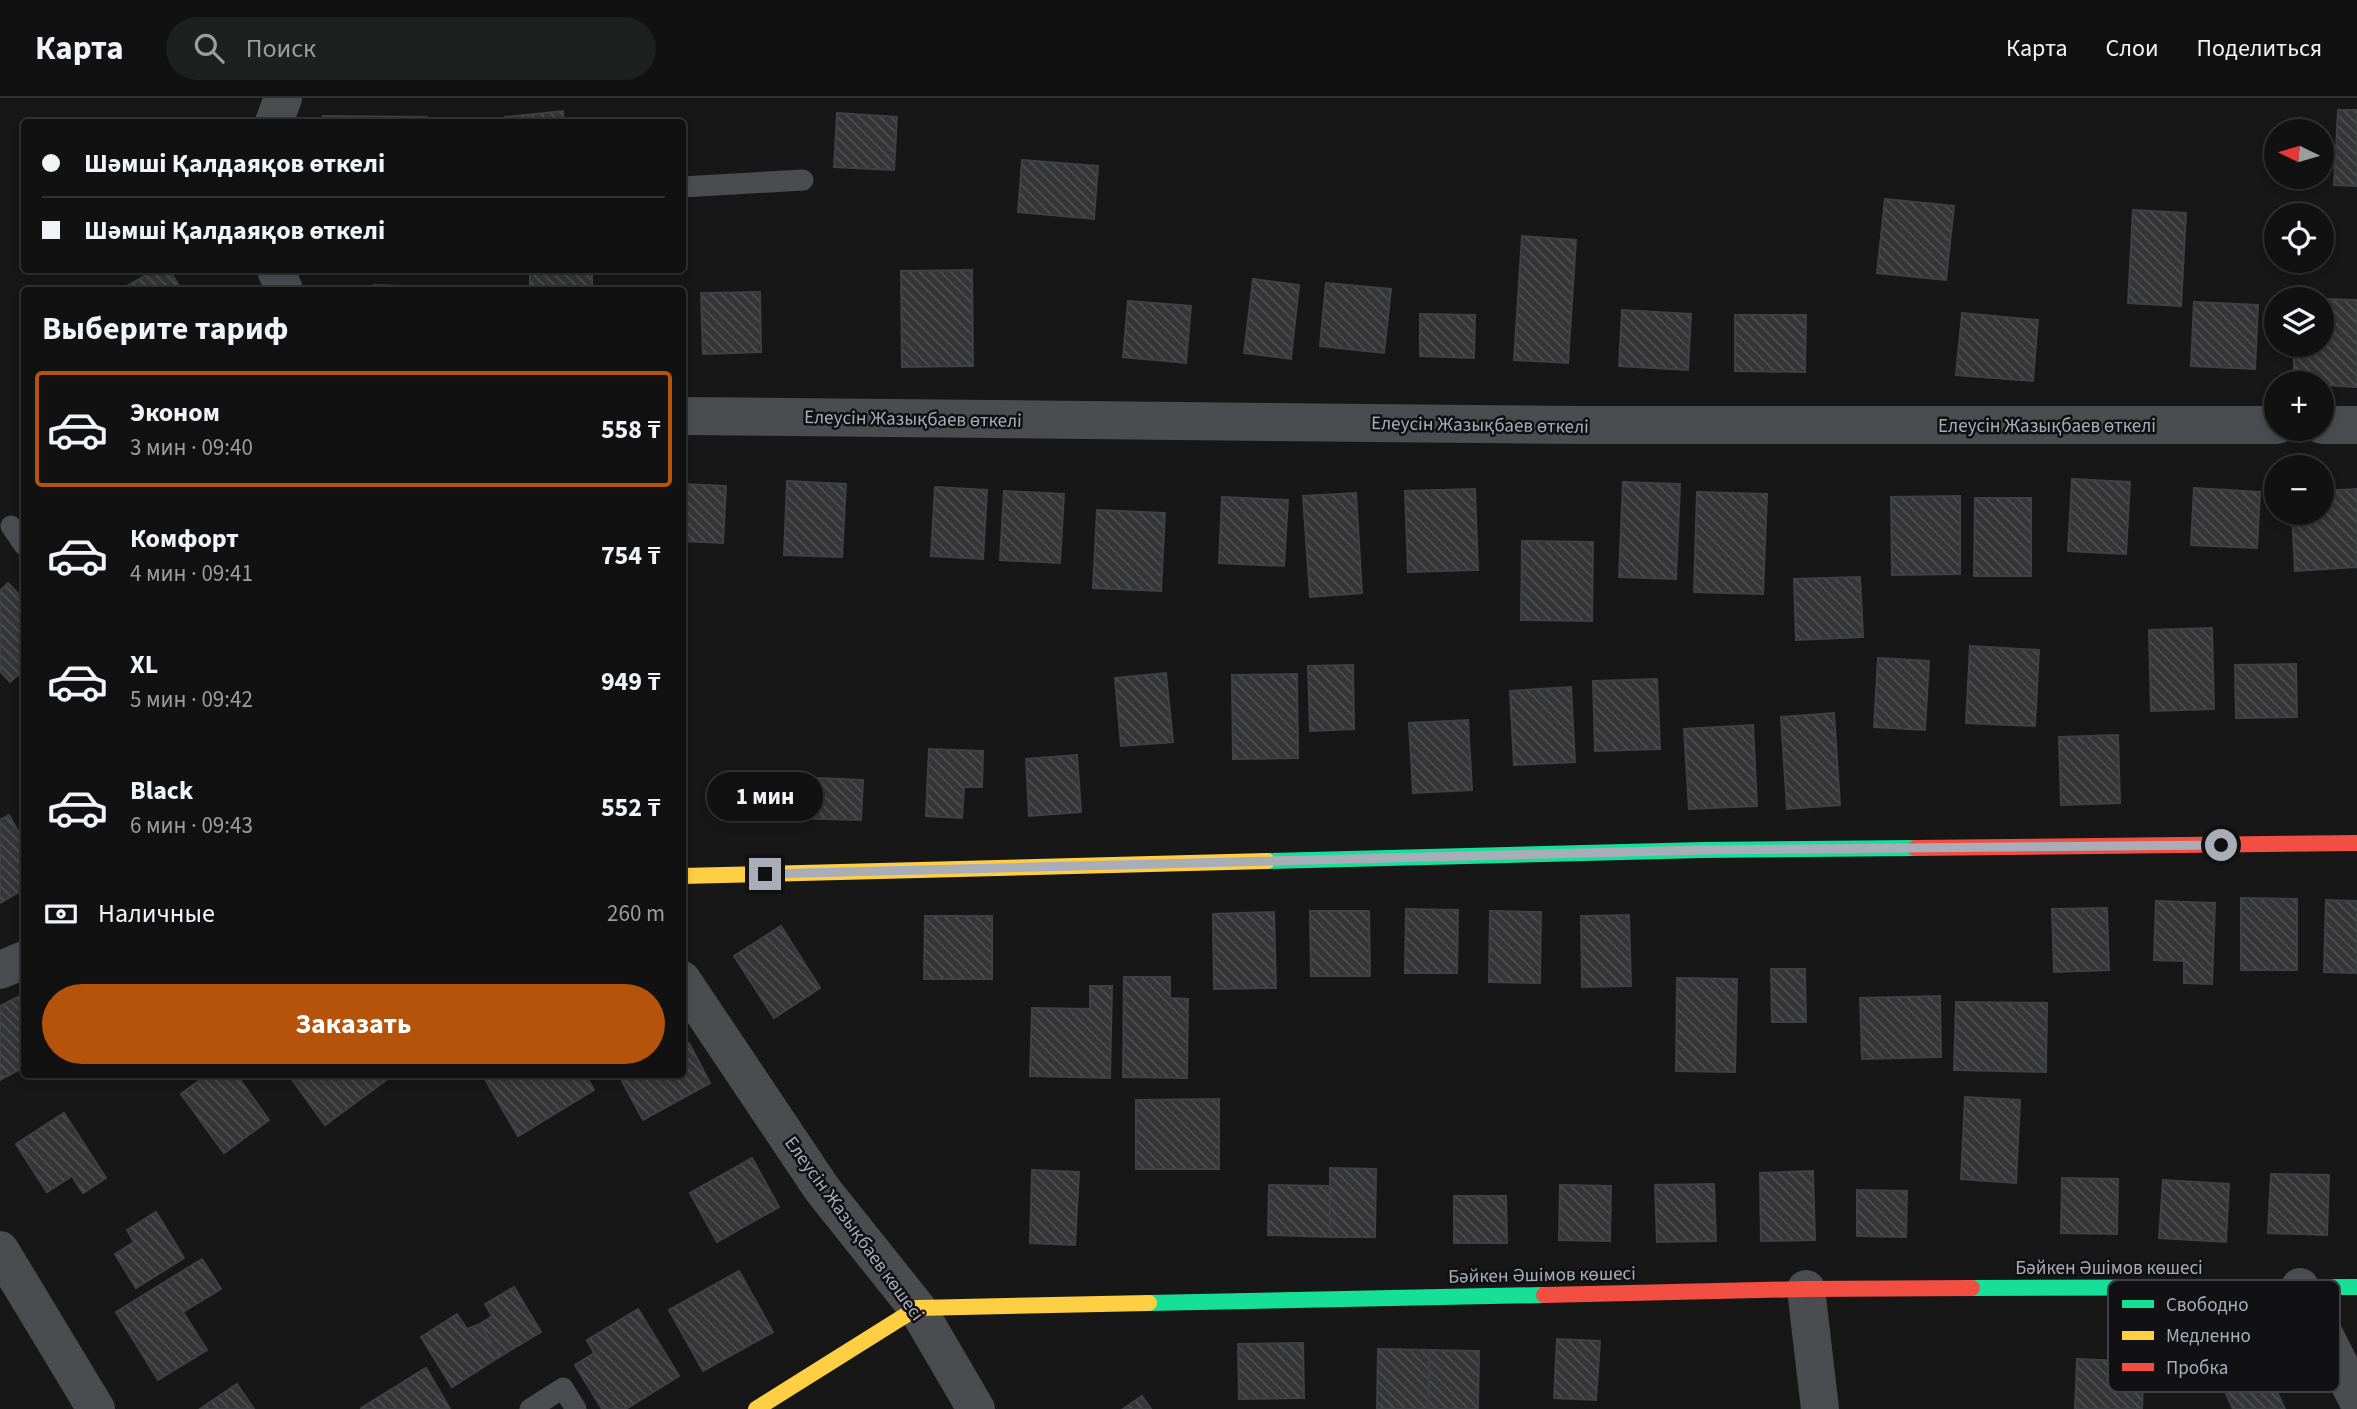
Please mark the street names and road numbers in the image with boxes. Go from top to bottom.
street label: Елеусін Жазықбаев өткелі [804,404,1022,435]
street label: Елеусін Жазықбаев өткелі [1371,410,1589,441]
street label: Елеусін Жазықбаев өткелі [1938,413,2156,440]
street label: Елеусін Жазықбаев көшесі [778,1131,930,1327]
street label: Бәйкен Әшімов көшесі [2015,1255,2203,1282]
street label: Бәйкен Әшімов көшесі [1448,1260,1636,1291]

